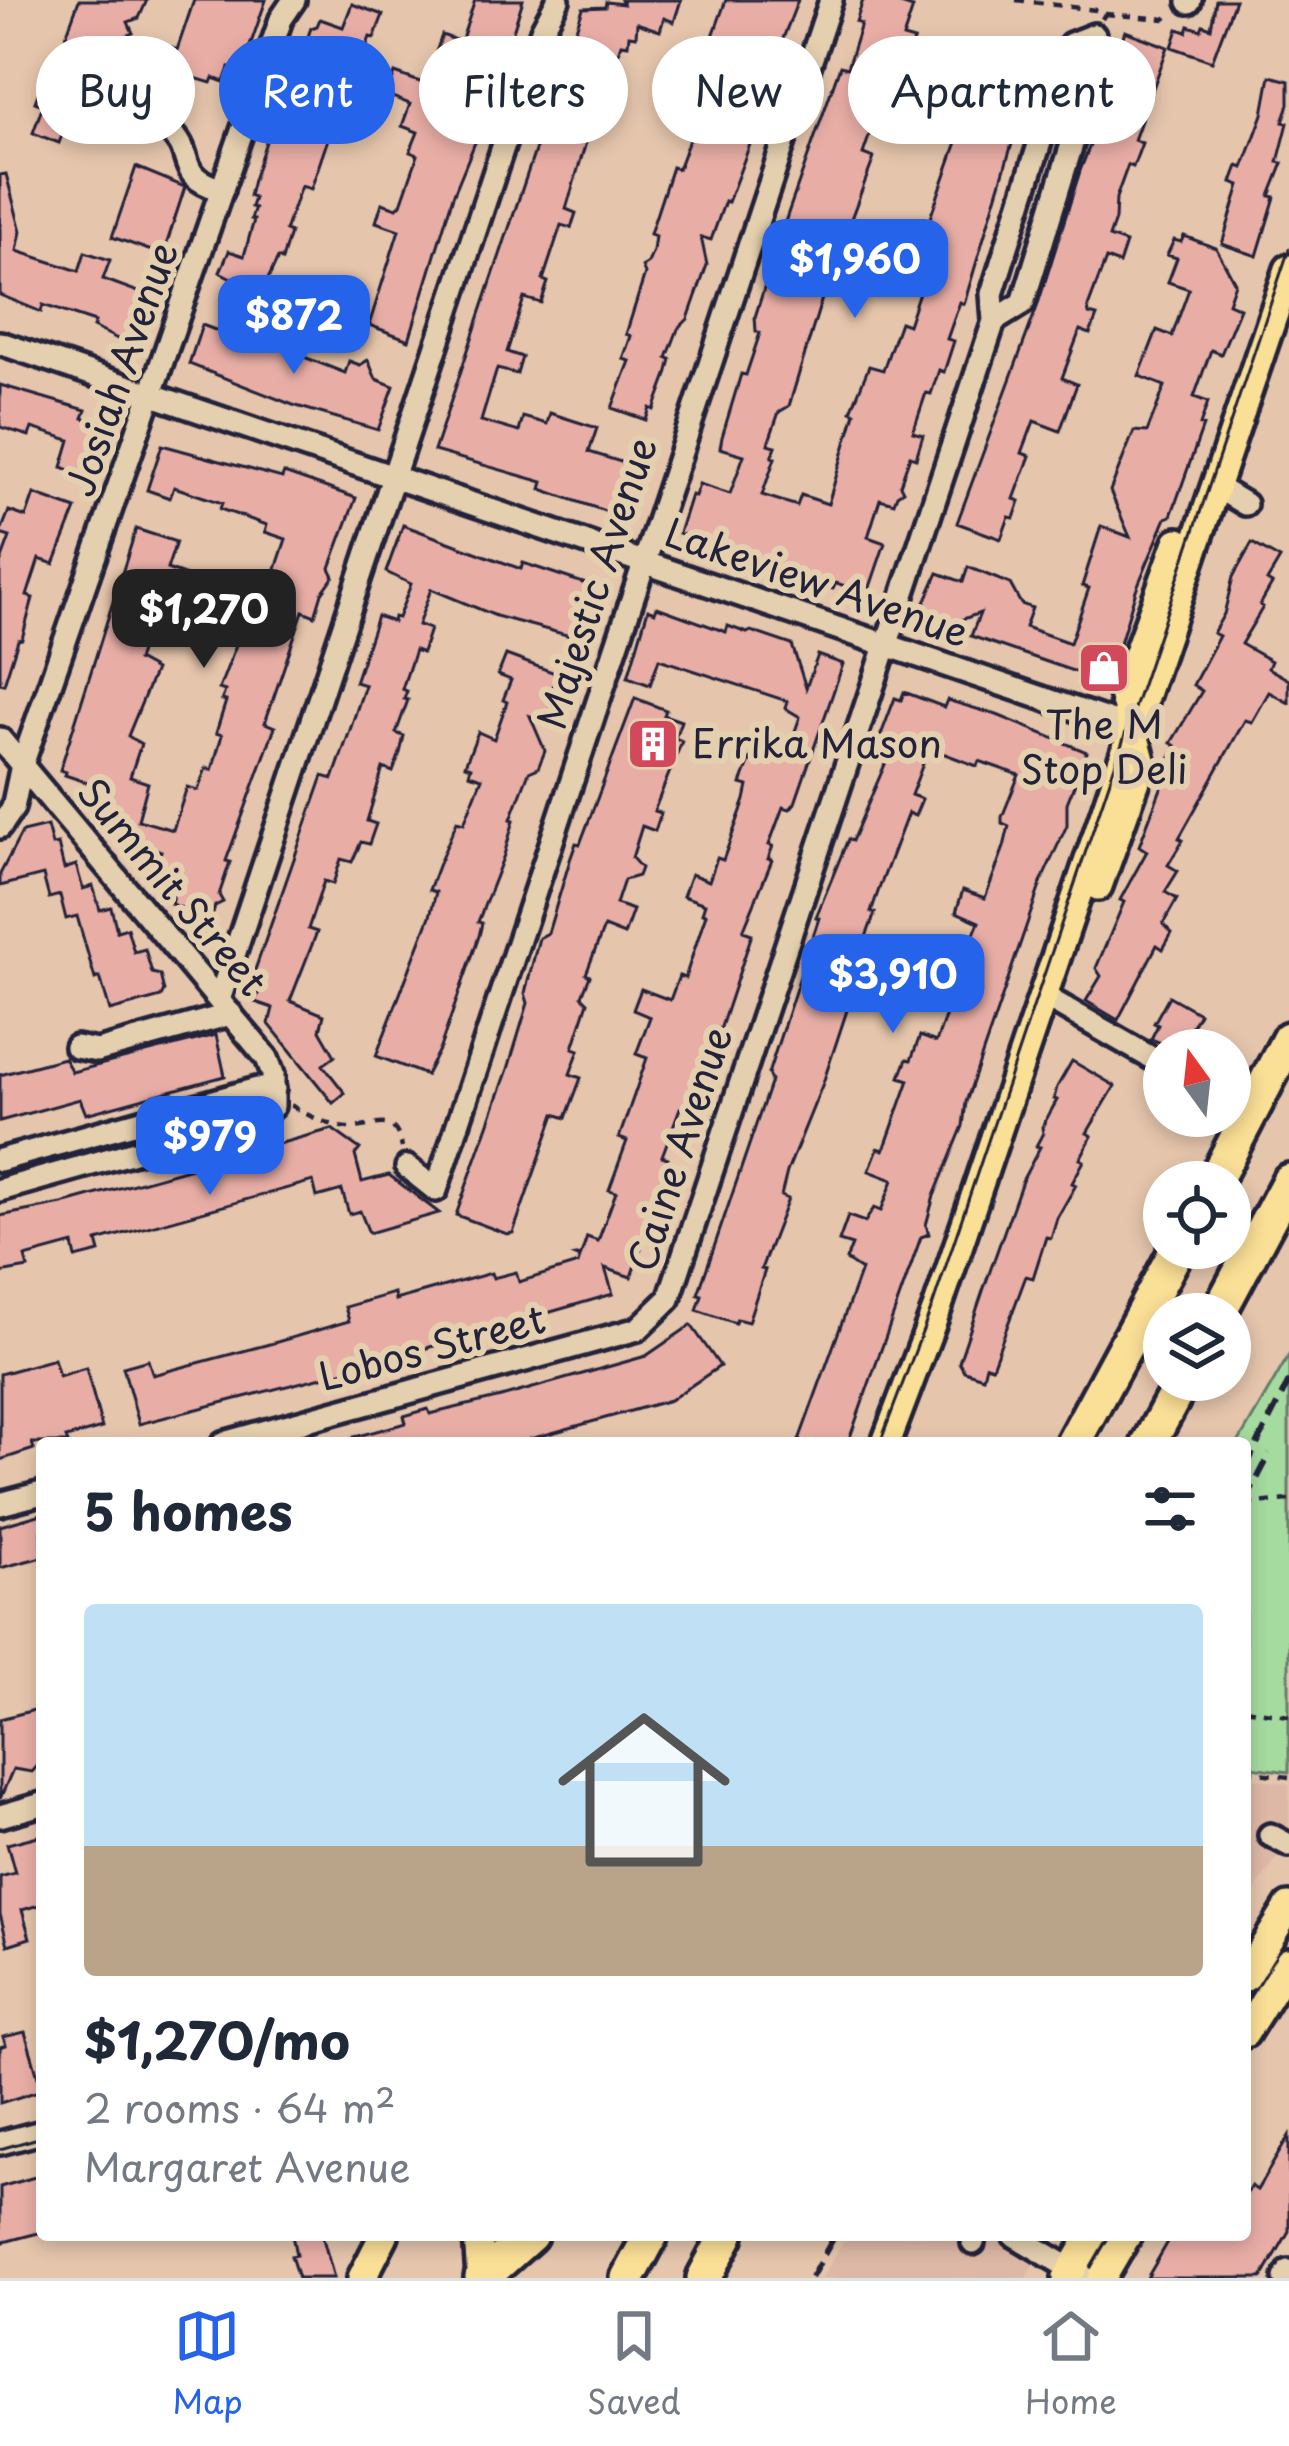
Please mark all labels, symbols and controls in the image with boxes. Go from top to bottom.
chip: Buy [36,36,195,144]
chip: Rent [219,36,395,144]
chip: Filters [419,36,628,144]
chip: New [652,36,824,144]
chip: Apartment [848,36,1156,144]
pin: $1,960 [757,219,953,321]
text: $1,960 [789,228,921,287]
street label: Josiah Avenue [49,233,191,503]
pin: $872 [223,275,365,377]
text: $872 [245,284,343,343]
street label: Majestic Avenue [520,429,670,736]
street label: Lakeview Avenue [658,501,978,660]
pin: $1,270 [106,569,302,671]
text: $1,270 [139,578,269,637]
shop icon: The M Stop Deli [1076,640,1132,696]
place label: The M Stop Deli [1020,693,1188,797]
place label: Errika Mason [692,712,942,771]
building icon: Errika Mason [625,716,681,772]
street label: Summit Street [65,763,283,1007]
pin: $3,910 [795,934,991,1036]
text: $3,910 [828,943,958,1002]
street label: Caine Avenue [610,1018,745,1278]
north arrow [1143,1029,1251,1137]
map controls [1143,1029,1251,1401]
pin: $979 [139,1096,281,1198]
text: $979 [163,1105,257,1164]
button: locate [1143,1161,1251,1269]
street label: Lobos Street [312,1287,551,1404]
button: layers [1143,1293,1251,1401]
text: 5 homes [84,1471,293,1548]
icon: filters [1137,1476,1203,1542]
icon: home [536,1682,752,1898]
text: $1,270/mo [84,2000,350,2077]
text: 2 rooms · 64 m² [84,2077,396,2136]
text: Margaret Avenue [84,2136,410,2195]
tab: Map [172,2303,243,2425]
tab: Saved [587,2303,681,2425]
tab: Home [1025,2303,1117,2425]

